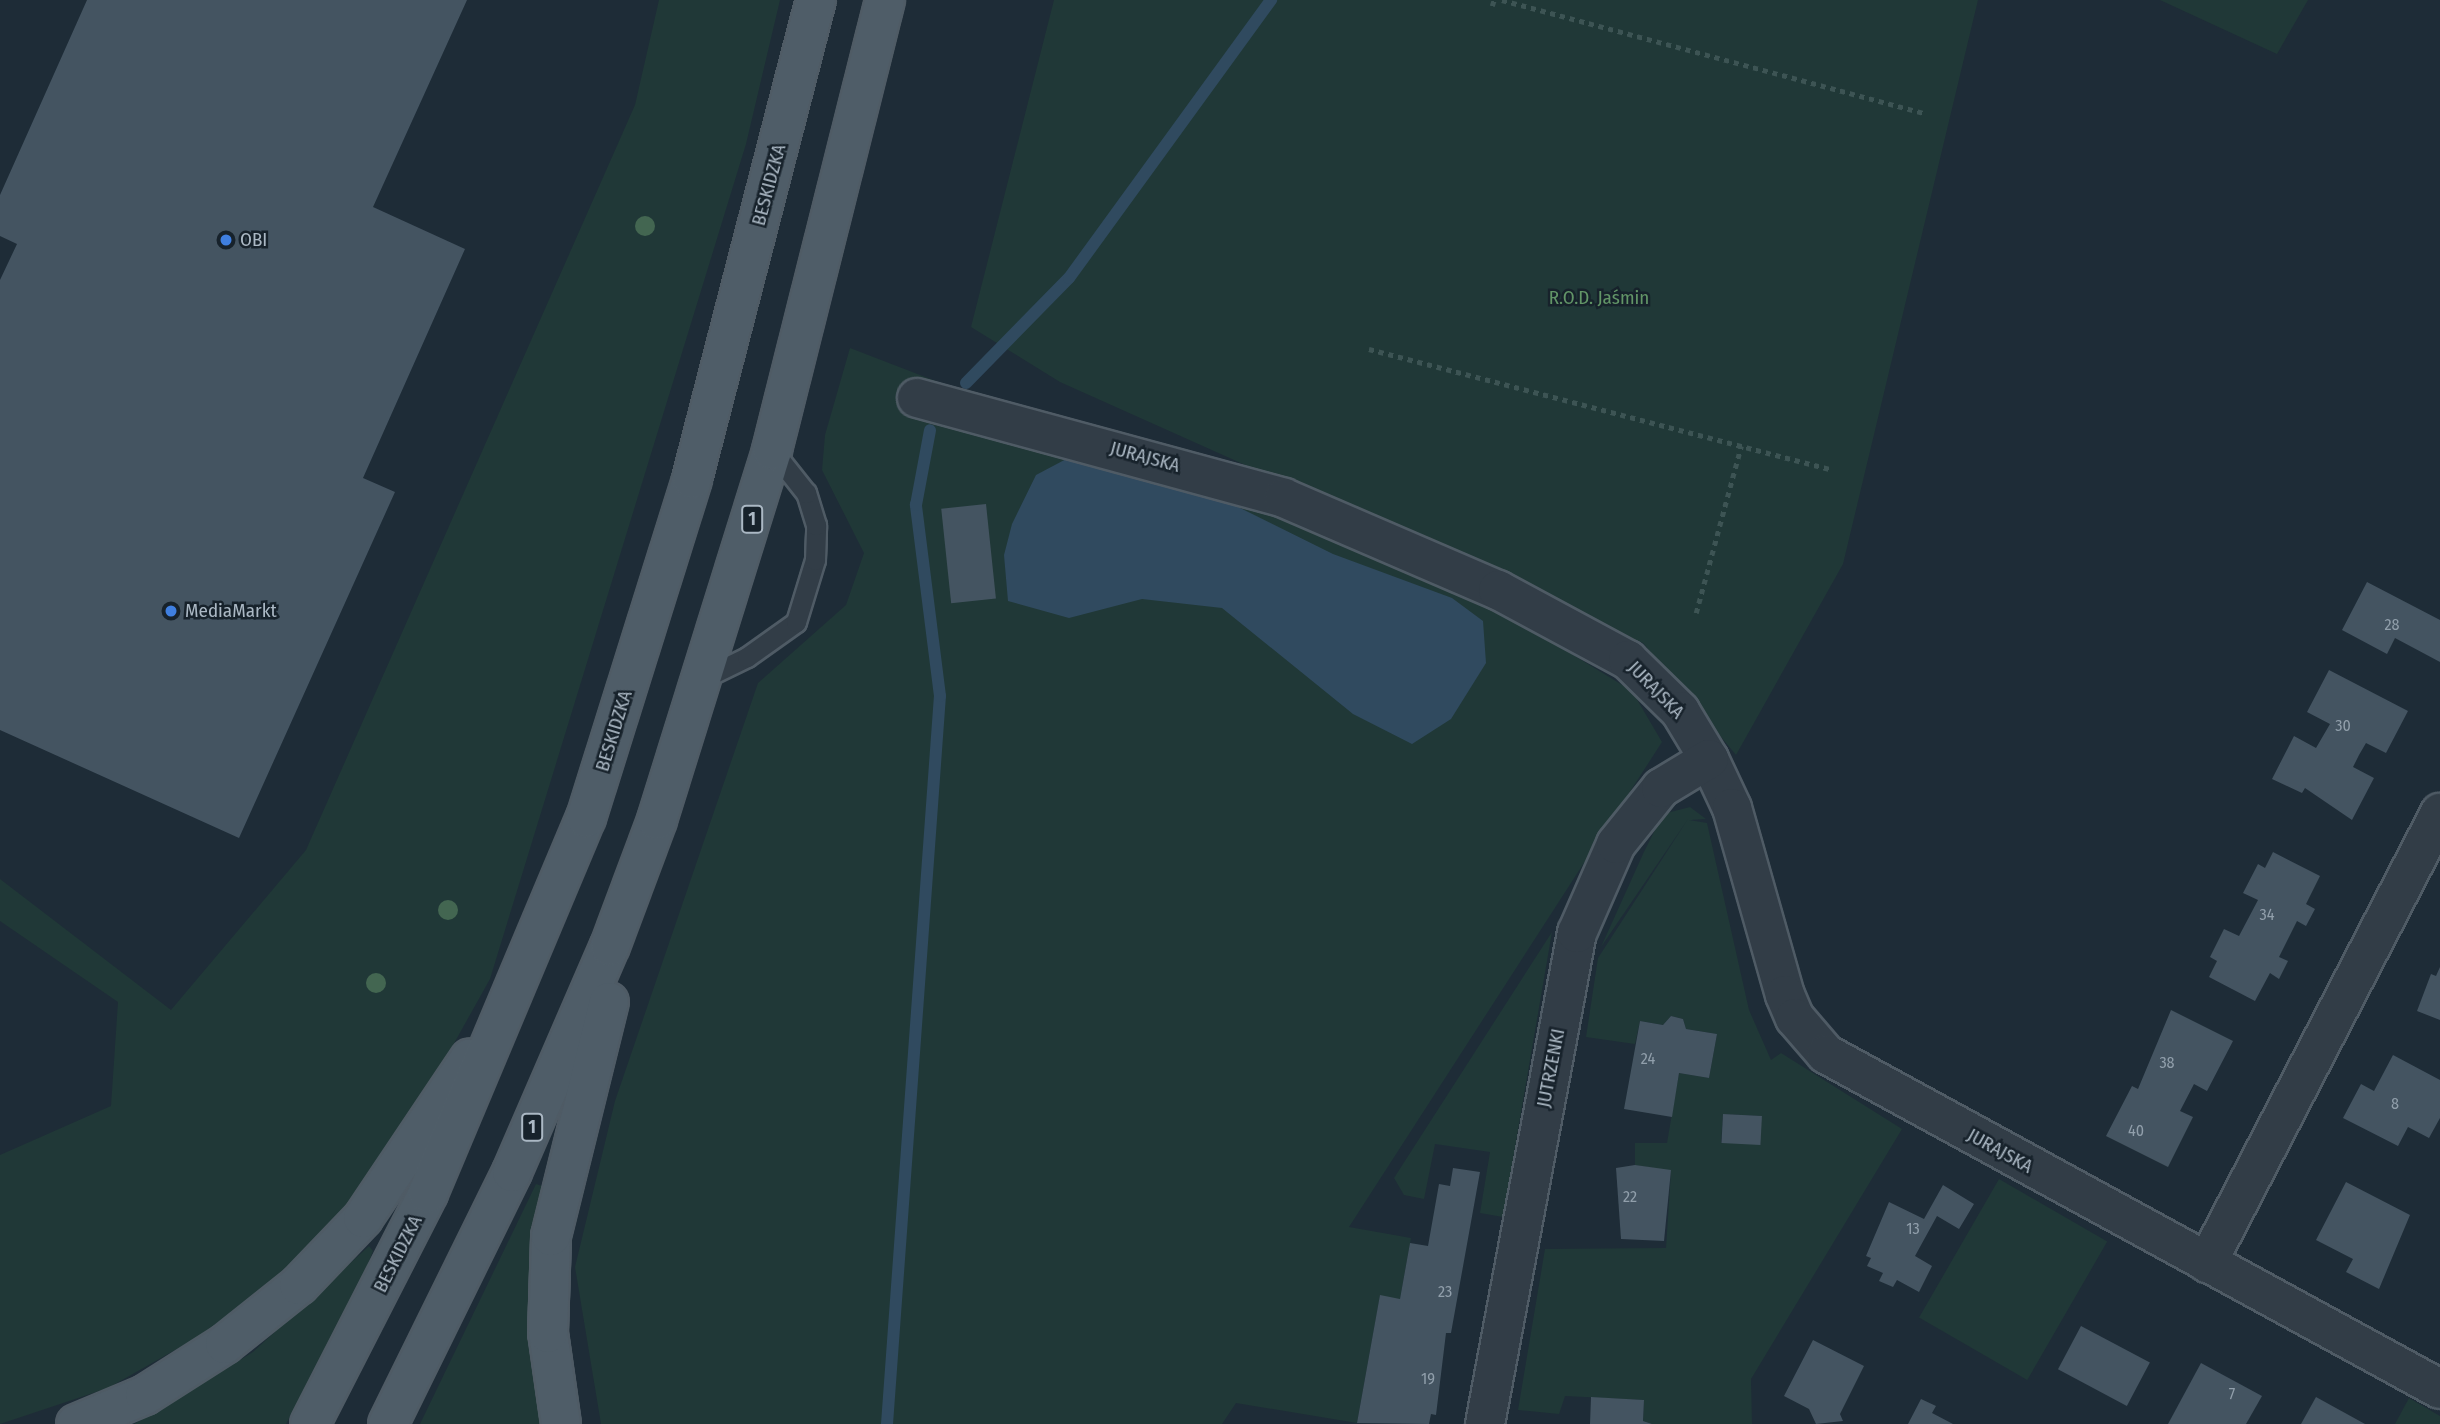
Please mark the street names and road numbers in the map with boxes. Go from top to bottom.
street label: BESKIDZKA [747,142,791,228]
street label: JURAJSKA [1108,437,1182,477]
road number: 1 [740,504,764,534]
street label: JURAJSKA [1623,656,1689,724]
street label: BESKIDZKA [591,688,637,774]
street label: JUTRZENKI [1532,1027,1570,1109]
road number: 1 [520,1112,544,1142]
street label: JURAJSKA [1963,1124,2037,1178]
street label: BESKIDZKA [369,1212,427,1296]

